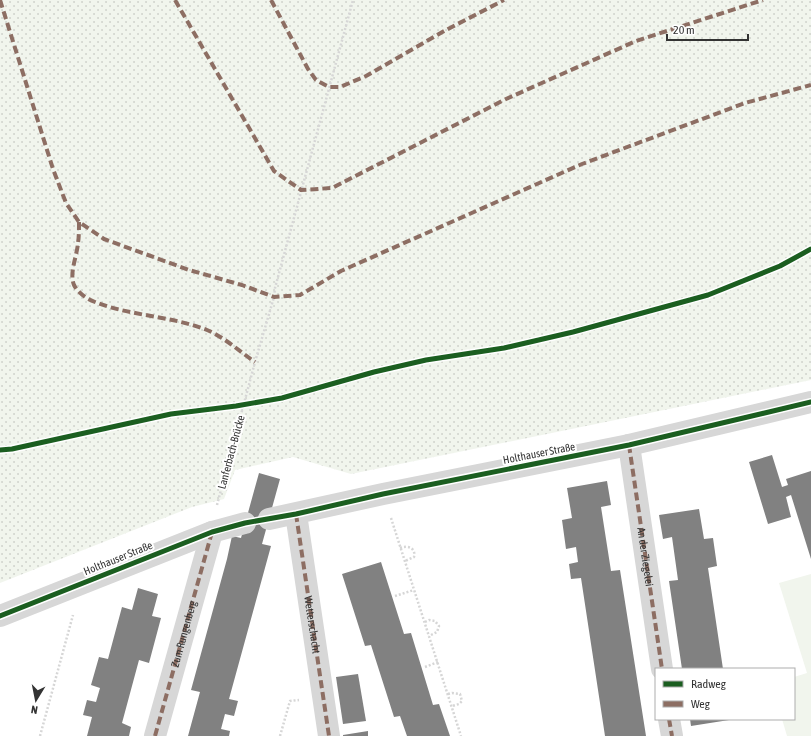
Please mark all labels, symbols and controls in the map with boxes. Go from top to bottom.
scale bar [667,16,748,42]
text: 20 m [673,23,695,37]
street label: Lanferbach-Brücke [215,414,247,490]
street label: Holthauser Straße [502,440,576,466]
street label: An der Ziegelei [635,526,656,587]
street label: Holthauser Straße [82,539,154,577]
street label: Wetterschacht [302,595,323,654]
street label: Zum Rungenberg [169,599,199,669]
legend [655,668,795,720]
text: Radweg [691,677,727,691]
north arrow [16,680,56,720]
text: Weg [691,697,711,711]
text: N [30,703,39,716]

